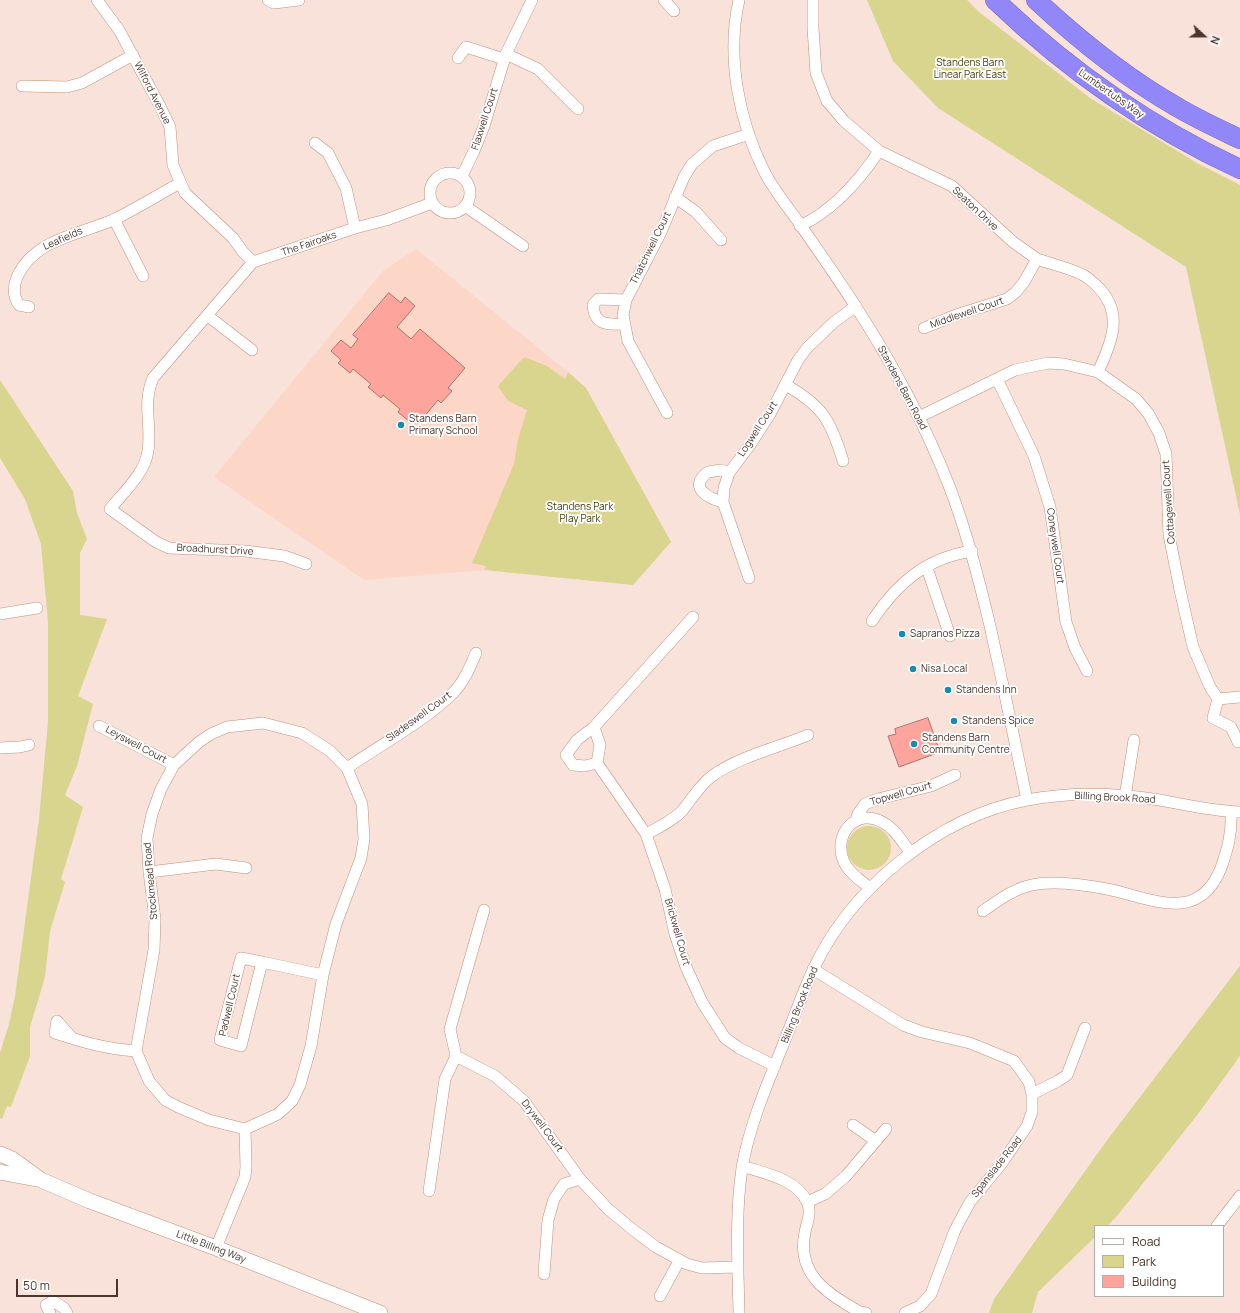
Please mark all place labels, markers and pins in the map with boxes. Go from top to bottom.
place label: Standens Barn Primary School [409,413,478,436]
marker: Standens Barn Primary School [396,420,406,430]
place label: Sapranos Pizza [910,628,980,640]
marker: Sapranos Pizza [897,629,907,639]
place label: Nisa Local [921,663,967,675]
marker: Nisa Local [908,664,918,674]
place label: Standens Inn [956,684,1017,696]
marker: Standens Inn [943,685,953,695]
place label: Standens Spice [962,715,1034,727]
marker: Standens Spice [949,716,959,726]
place label: Standens Barn Community Centre [922,732,1010,756]
marker: Standens Barn Community Centre [909,739,919,749]

